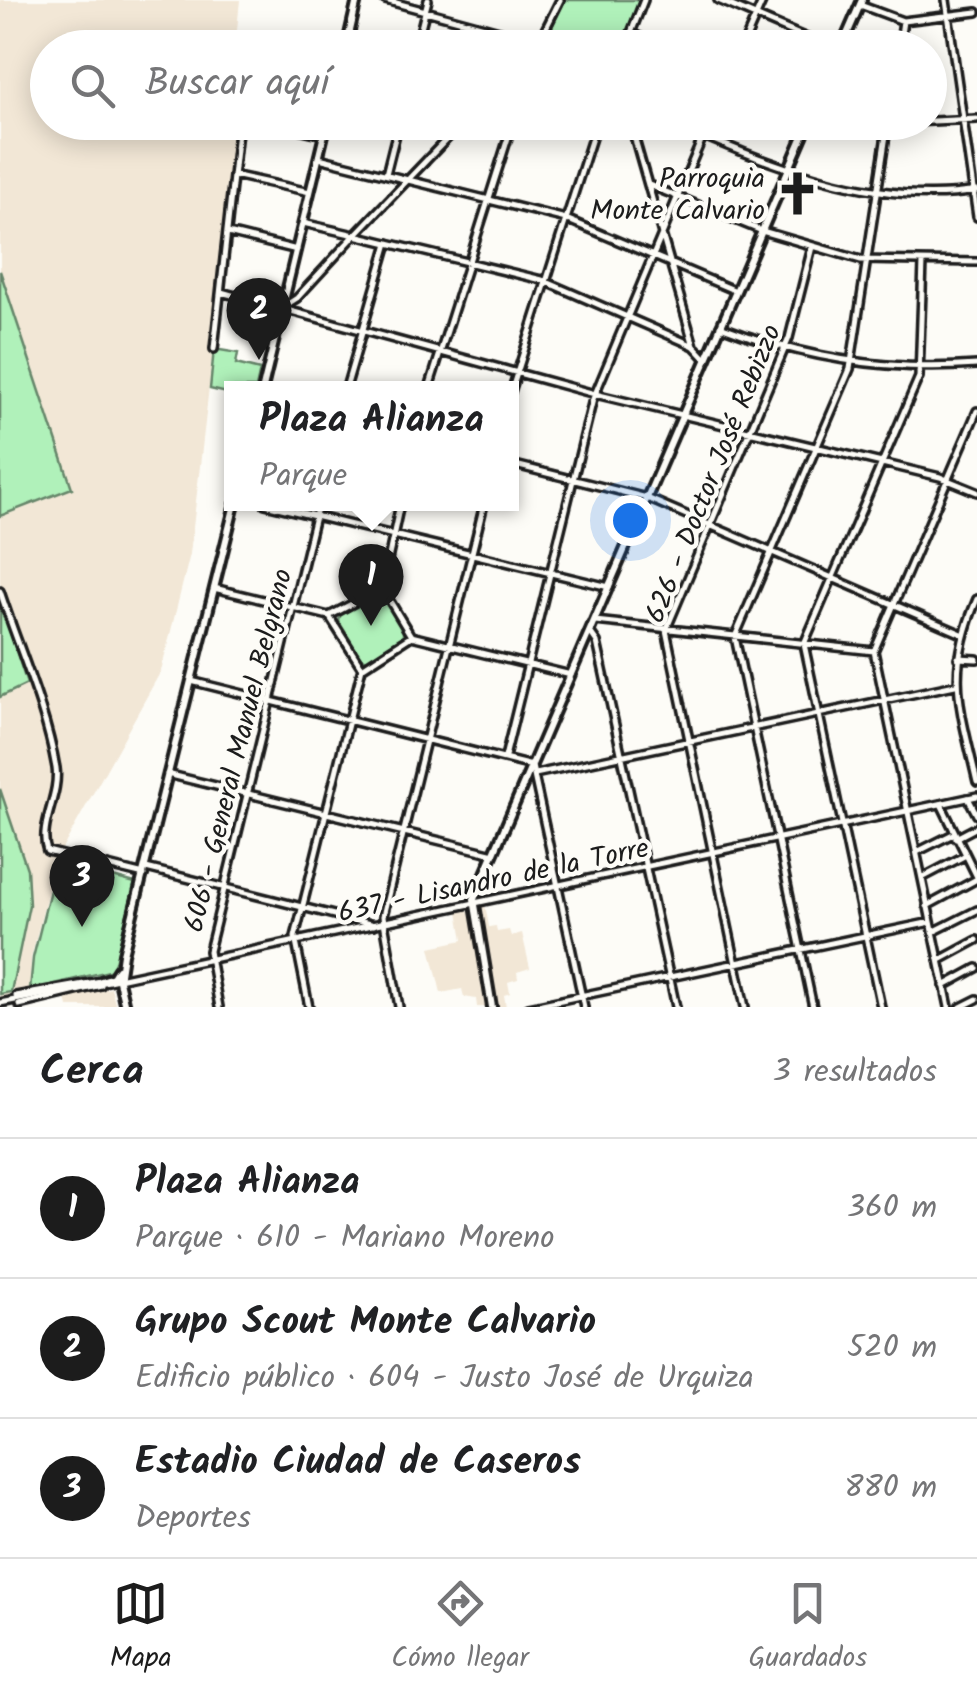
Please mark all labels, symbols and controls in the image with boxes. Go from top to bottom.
search box [30,30,947,140]
text: Buscar aquí [145,55,329,115]
icon: search [65,58,120,113]
place label: Parroquia Monte Calvario [590,157,765,234]
church icon: Parroquia Monte Calvario [774,169,822,217]
pin: 2 [226,278,292,360]
street label: 626 - Doctor José Rebizzo [634,318,795,630]
popup [224,381,519,511]
text: Plaza Alianza [259,391,484,451]
text: Parque [259,451,347,502]
your location [605,495,656,546]
pin: 1 [338,544,404,626]
street label: 606 - General Manuel Belgrano [172,564,306,937]
street label: 637 - Lisandro de la Torre [334,826,653,936]
pin: 3 [49,844,114,927]
text: Cerca [40,1039,144,1106]
text: 3 resultados [773,1047,937,1098]
text: Plaza Alianza [135,1153,360,1213]
text: 1 [68,1183,77,1234]
text: 360 m [847,1183,937,1234]
text: Parque · 610 - Mariano Moreno [135,1213,555,1264]
text: Grupo Scout Monte Calvario [135,1293,596,1353]
text: 2 [63,1323,82,1374]
text: 520 m [847,1323,937,1374]
text: Edificio público · 604 - Justo José de Urquiza [135,1353,754,1404]
text: Estadio Ciudad de Caseros [135,1433,581,1493]
text: 3 [64,1463,81,1514]
text: 880 m [844,1463,937,1514]
text: Deportes [135,1493,251,1544]
tab: Mapa [110,1576,172,1681]
tab: Cómo llegar [391,1576,529,1681]
tab: Guardados [749,1576,867,1681]

